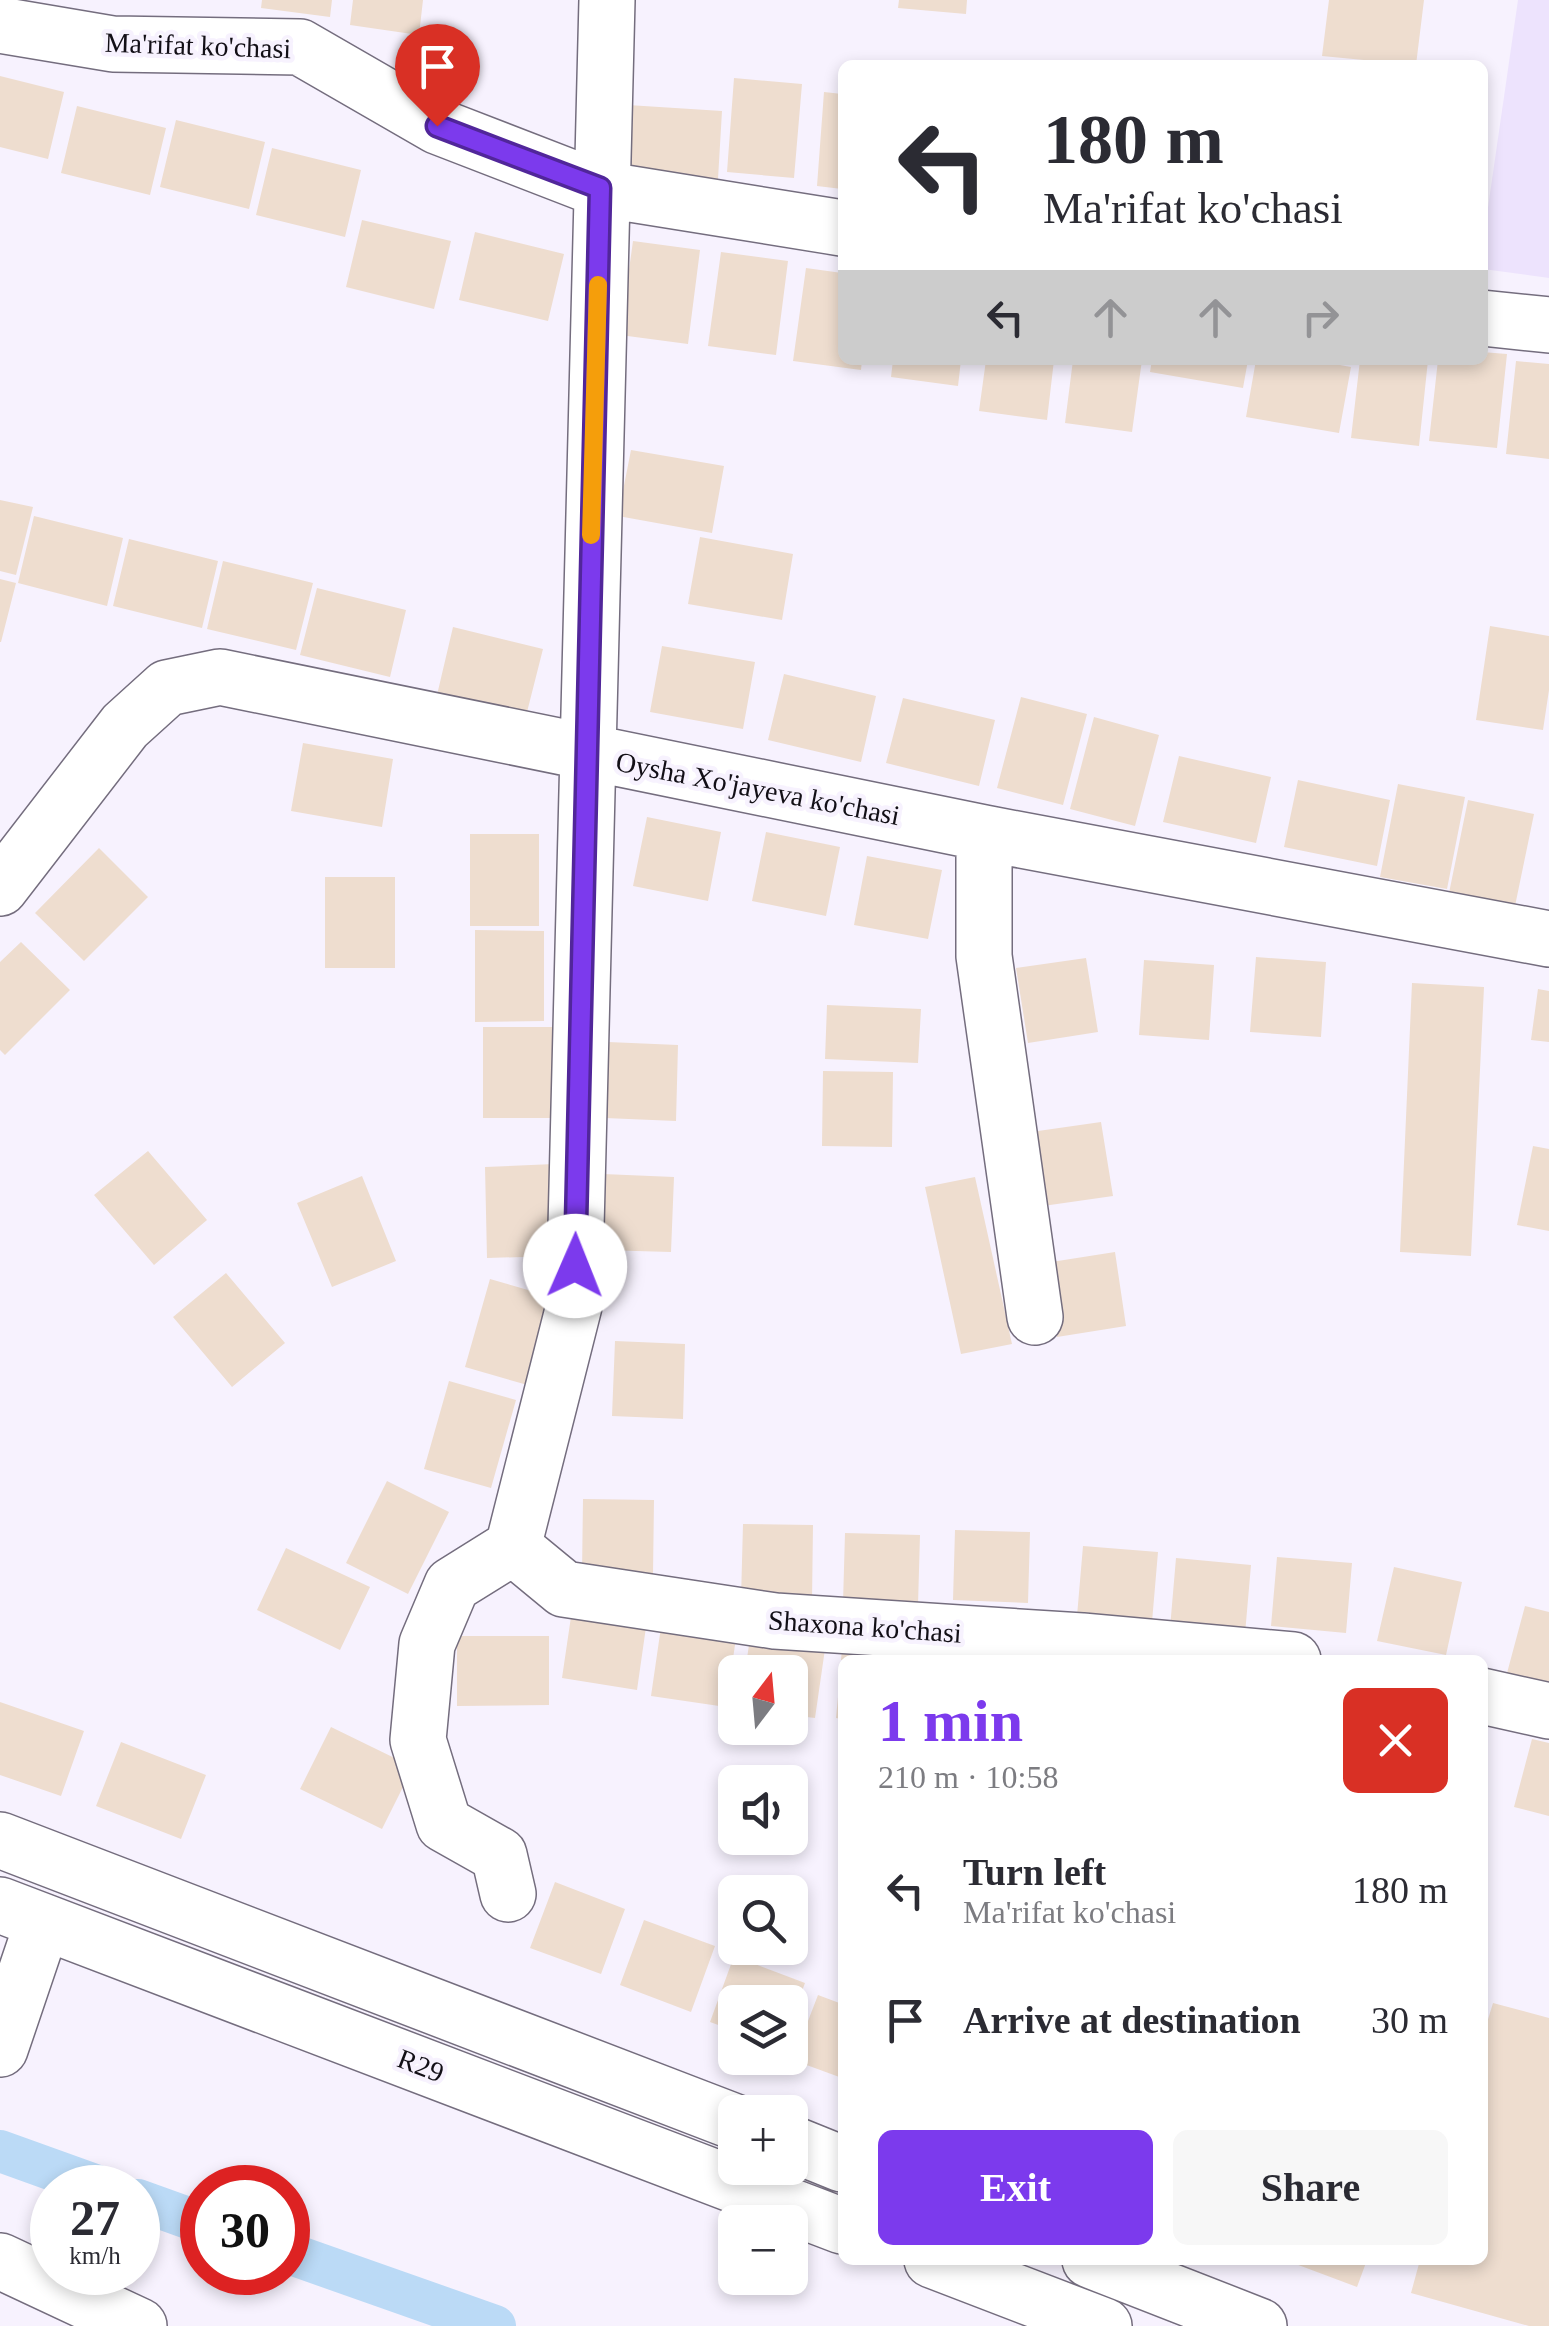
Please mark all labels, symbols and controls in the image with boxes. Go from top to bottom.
pin [395,24,480,127]
street label: Ma'rifat ko'chasi [104,27,292,64]
icon: arrive [410,39,465,94]
icon: left [878,100,1008,230]
text: 180 m [1043,101,1224,178]
text: Ma'rifat ko'chasi [1043,183,1343,233]
icon: left [978,290,1033,345]
icon: ahead [1083,290,1138,345]
icon: ahead [1188,290,1243,345]
icon: right [1293,290,1348,345]
street label: Oysha Xo'jayeva ko'chasi [613,746,903,831]
position arrow [523,1214,627,1318]
street label: Shaxona ko'chasi [767,1604,963,1649]
north arrow [718,1655,808,1745]
map controls [718,1655,808,2295]
text: 1 min [878,1688,1023,1754]
button: close [1343,1688,1448,1793]
text: 210 m · 10:58 [878,1759,1058,1795]
button: sound [718,1765,808,1855]
text: Turn left [963,1851,1106,1893]
icon: left [878,1863,933,1918]
text: 180 m [1352,1869,1448,1911]
button: search [718,1875,808,1965]
text: Ma'rifat ko'chasi [963,1894,1176,1930]
button: layers [718,1985,808,2075]
icon: arrive [878,1993,933,2048]
text: Arrive at destination [963,1999,1301,2041]
text: 30 m [1371,1999,1448,2041]
street label: R29 [393,2043,448,2088]
button: + [718,2095,808,2185]
button: Exit [878,2130,1153,2245]
button: Share [1173,2130,1448,2245]
speed limit sign: 30 [180,2165,310,2295]
text: 27 [70,2190,120,2246]
button: − [718,2205,808,2295]
text: km/h [69,2242,121,2269]

